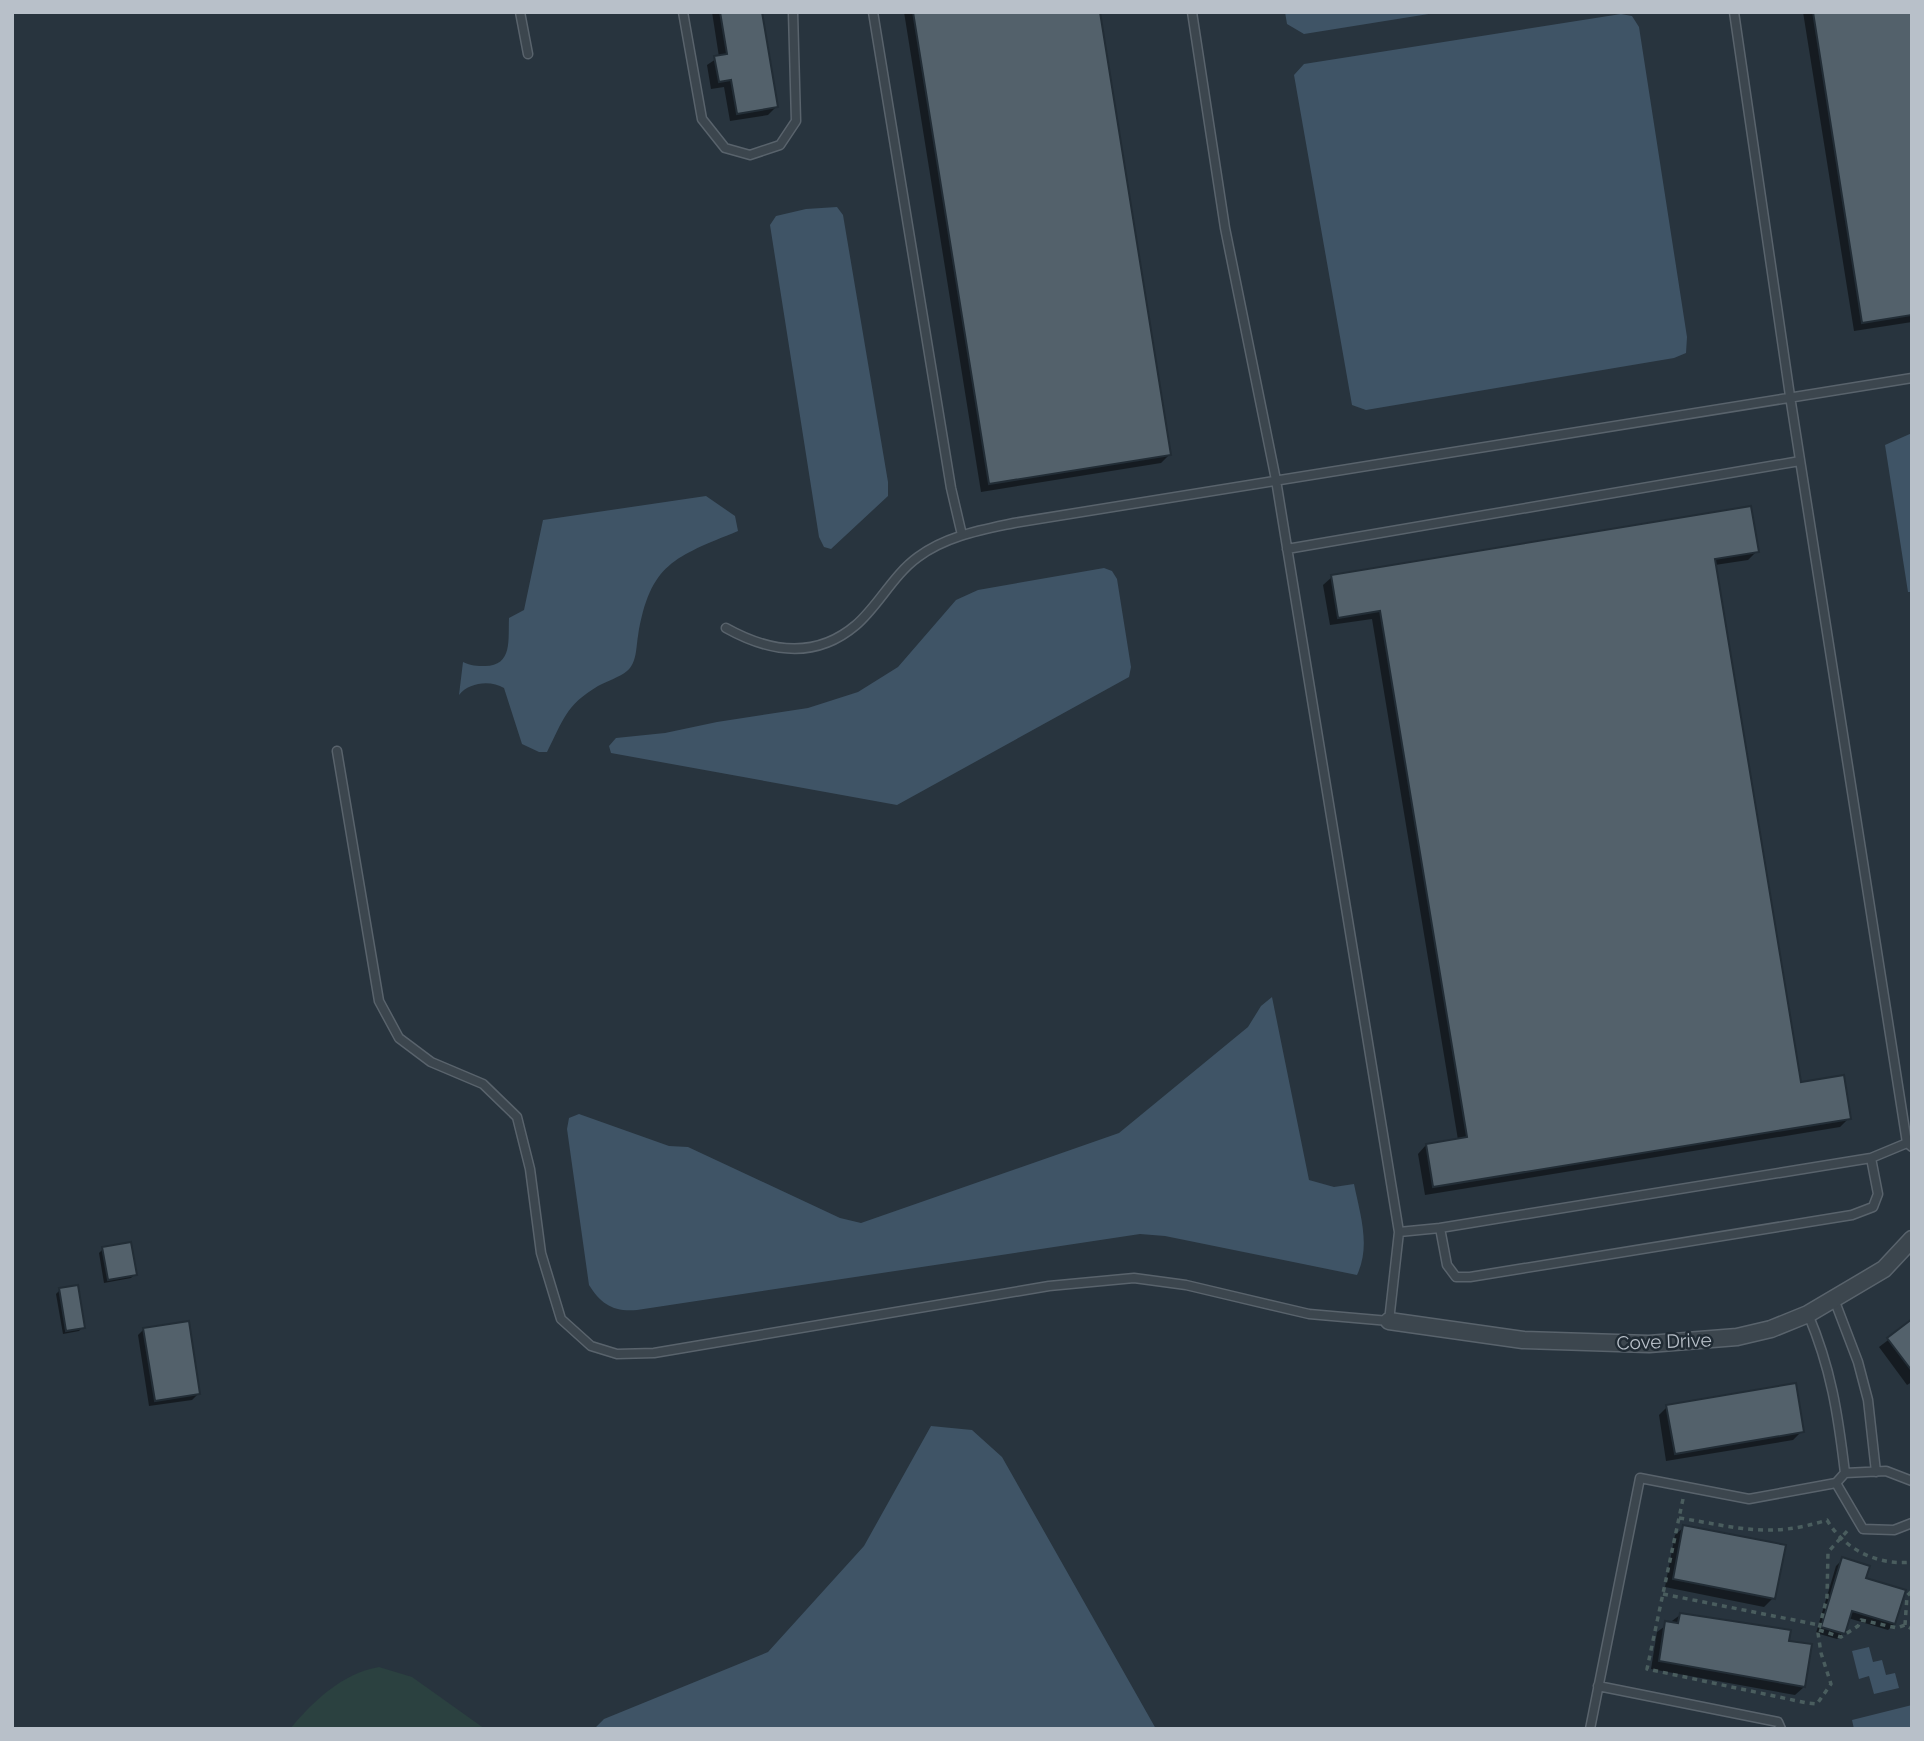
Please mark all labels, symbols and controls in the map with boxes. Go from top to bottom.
street label: Cove Drive [1616,1328,1712,1354]

